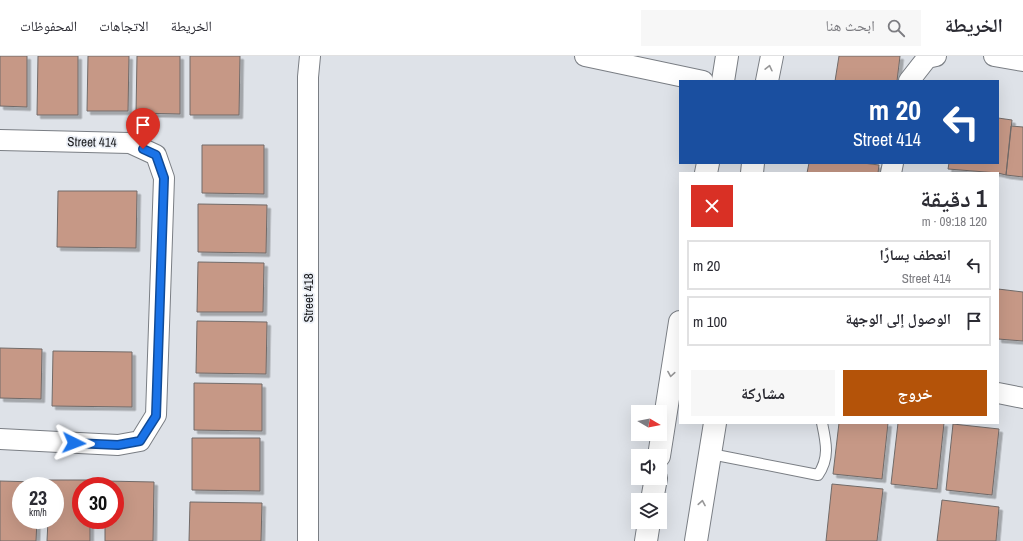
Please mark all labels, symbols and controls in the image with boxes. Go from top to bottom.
search box [641,10,921,46]
text: الخريطة [945,12,1003,38]
text: ابحث هنا [826,15,875,36]
text: المحفوظات [20,17,77,35]
text: الاتجاهات [99,17,149,35]
text: الخريطة [171,17,212,35]
icon: search [885,17,907,39]
one-way arrow [765,65,773,72]
text: 20 m [869,91,921,129]
icon: left [935,96,987,148]
pin [126,108,160,149]
icon: arrive [132,114,154,136]
text: Street 414 [853,127,921,152]
street label: Street 414 [67,133,117,151]
text: 1 دقيقة [920,182,987,214]
button: close [691,185,733,227]
text: 120 m · 09:18 [922,213,987,230]
text: انعطف يسارًا [880,244,951,265]
icon: left [963,254,985,276]
text: 20 m [693,255,720,276]
text: Street 414 [902,270,951,287]
street label: Street 418 [300,273,317,323]
text: الوصول إلى الوجهة [846,308,951,329]
icon: arrive [963,310,985,332]
text: 100 m [693,311,727,332]
button: مشاركة [691,370,835,416]
button: خروج [843,370,987,416]
one-way arrow [667,371,676,377]
north arrow [631,405,667,441]
map controls [631,405,667,529]
position arrow [53,422,95,464]
button: sound [631,449,667,485]
speed limit sign: 30 [72,477,124,529]
text: 23 [29,484,47,511]
button: layers [631,493,667,529]
one-way arrow [697,499,706,506]
text: km/h [29,506,47,519]

